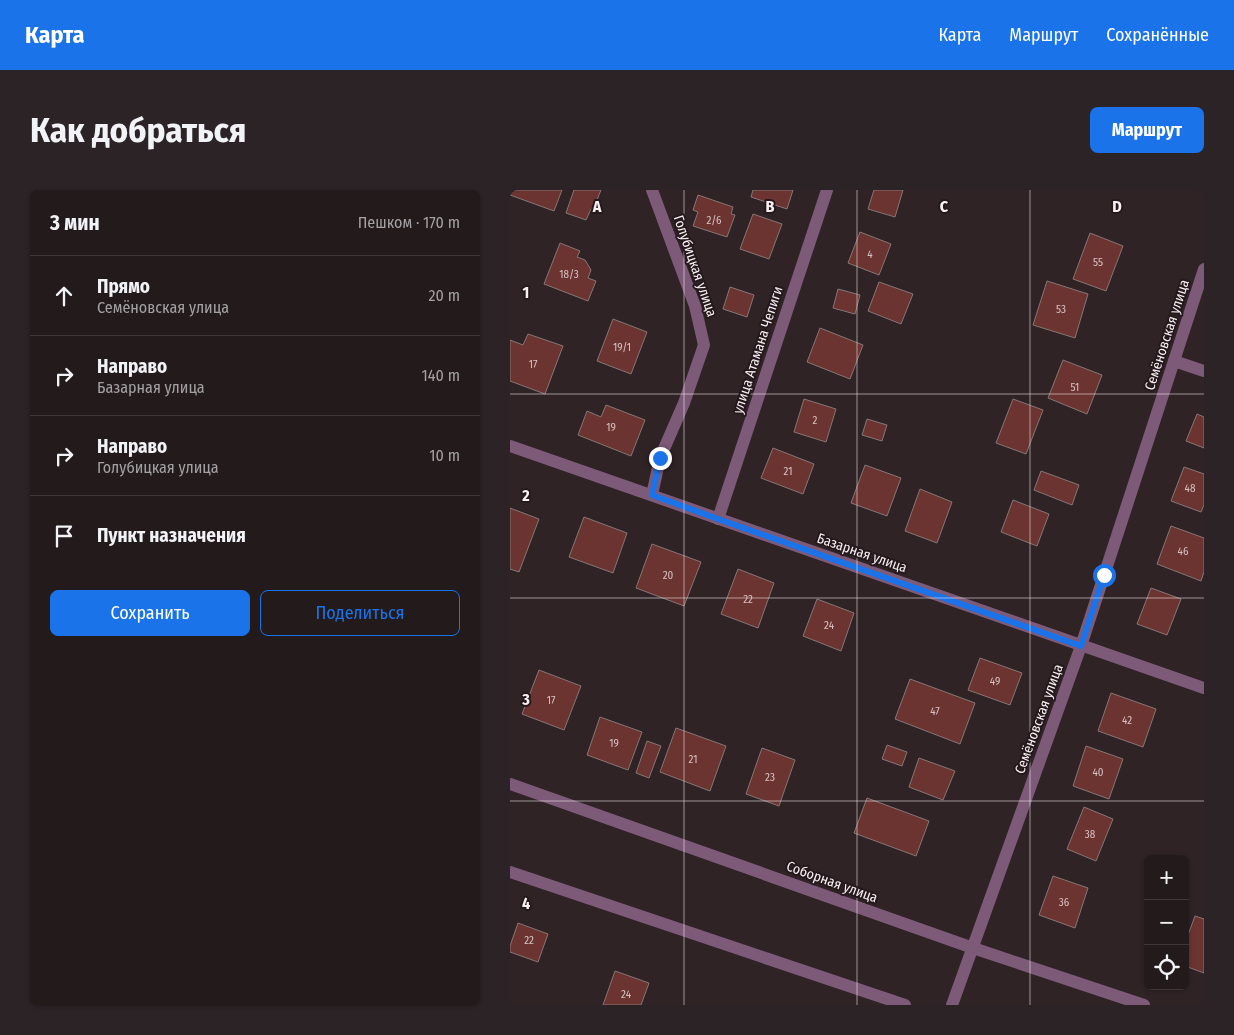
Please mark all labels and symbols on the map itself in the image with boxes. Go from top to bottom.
text: A [592,197,602,216]
text: B [766,197,775,216]
text: C [940,197,949,216]
text: D [1112,197,1122,216]
street label: Голубицкая улица [670,213,720,319]
house number: 2/6 [706,214,722,227]
house number: 4 [867,248,873,261]
house number: 55 [1093,256,1103,269]
house number: 18/3 [559,268,579,281]
street label: Семёновская улица [1141,277,1193,393]
text: 1 [523,283,529,302]
street label: улица Атамана Чепиги [729,284,787,416]
house number: 53 [1056,303,1066,316]
house number: 19/1 [613,341,631,354]
house number: 17 [529,358,538,371]
house number: 51 [1071,381,1079,394]
house number: 2 [813,414,818,427]
house number: 19 [606,421,616,434]
route end [649,447,672,470]
house number: 21 [784,465,792,478]
house number: 48 [1185,482,1196,495]
text: 2 [521,486,530,505]
street label: Базарная улица [815,530,909,576]
house number: 46 [1178,545,1189,558]
route start [1093,564,1116,587]
house number: 20 [663,569,674,582]
house number: 22 [743,593,753,606]
house number: 24 [824,619,835,632]
street label: Семёновская улица [1011,662,1067,776]
house number: 49 [990,675,1000,688]
text: 3 [521,690,530,709]
house number: 17 [547,694,556,707]
house number: 47 [930,705,940,718]
house number: 42 [1122,714,1132,727]
house number: 19 [609,737,619,750]
house number: 21 [689,753,697,766]
house number: 40 [1092,766,1104,779]
house number: 23 [765,771,775,784]
house number: 38 [1085,828,1096,841]
street label: Соборная улица [784,858,880,906]
text: 4 [522,894,530,913]
house number: 36 [1059,896,1070,909]
house number: 22 [524,934,534,947]
house number: 24 [621,988,632,1001]

